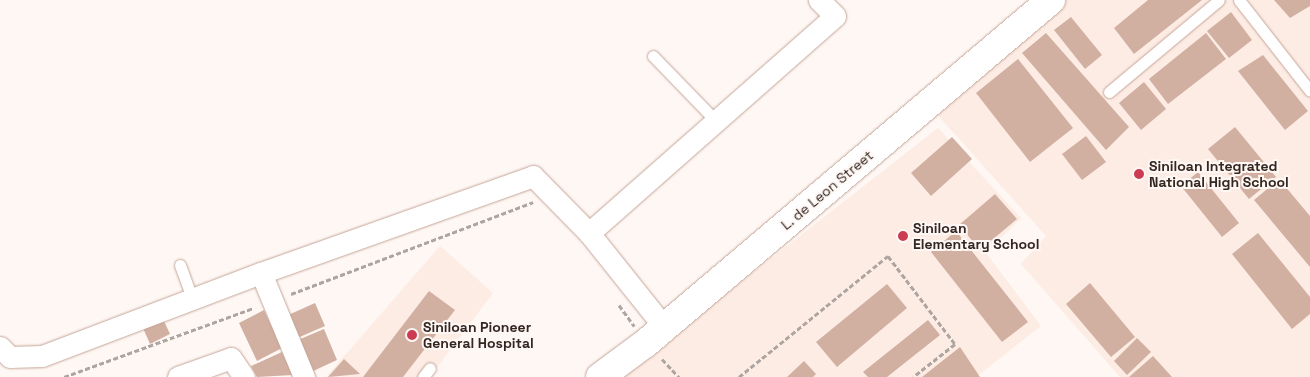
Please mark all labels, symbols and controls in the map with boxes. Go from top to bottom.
street label: L. de Leon Street [777,147,877,233]
place label: Siniloan Integrated National High School [1149,158,1289,190]
marker: Siniloan Integrated National High School [1133,168,1145,180]
place label: Siniloan Elementary School [913,220,1039,252]
marker: Siniloan Elementary School [897,230,909,242]
place label: Siniloan Pioneer General Hospital [423,319,534,352]
marker: Siniloan Pioneer General Hospital [405,328,419,342]

